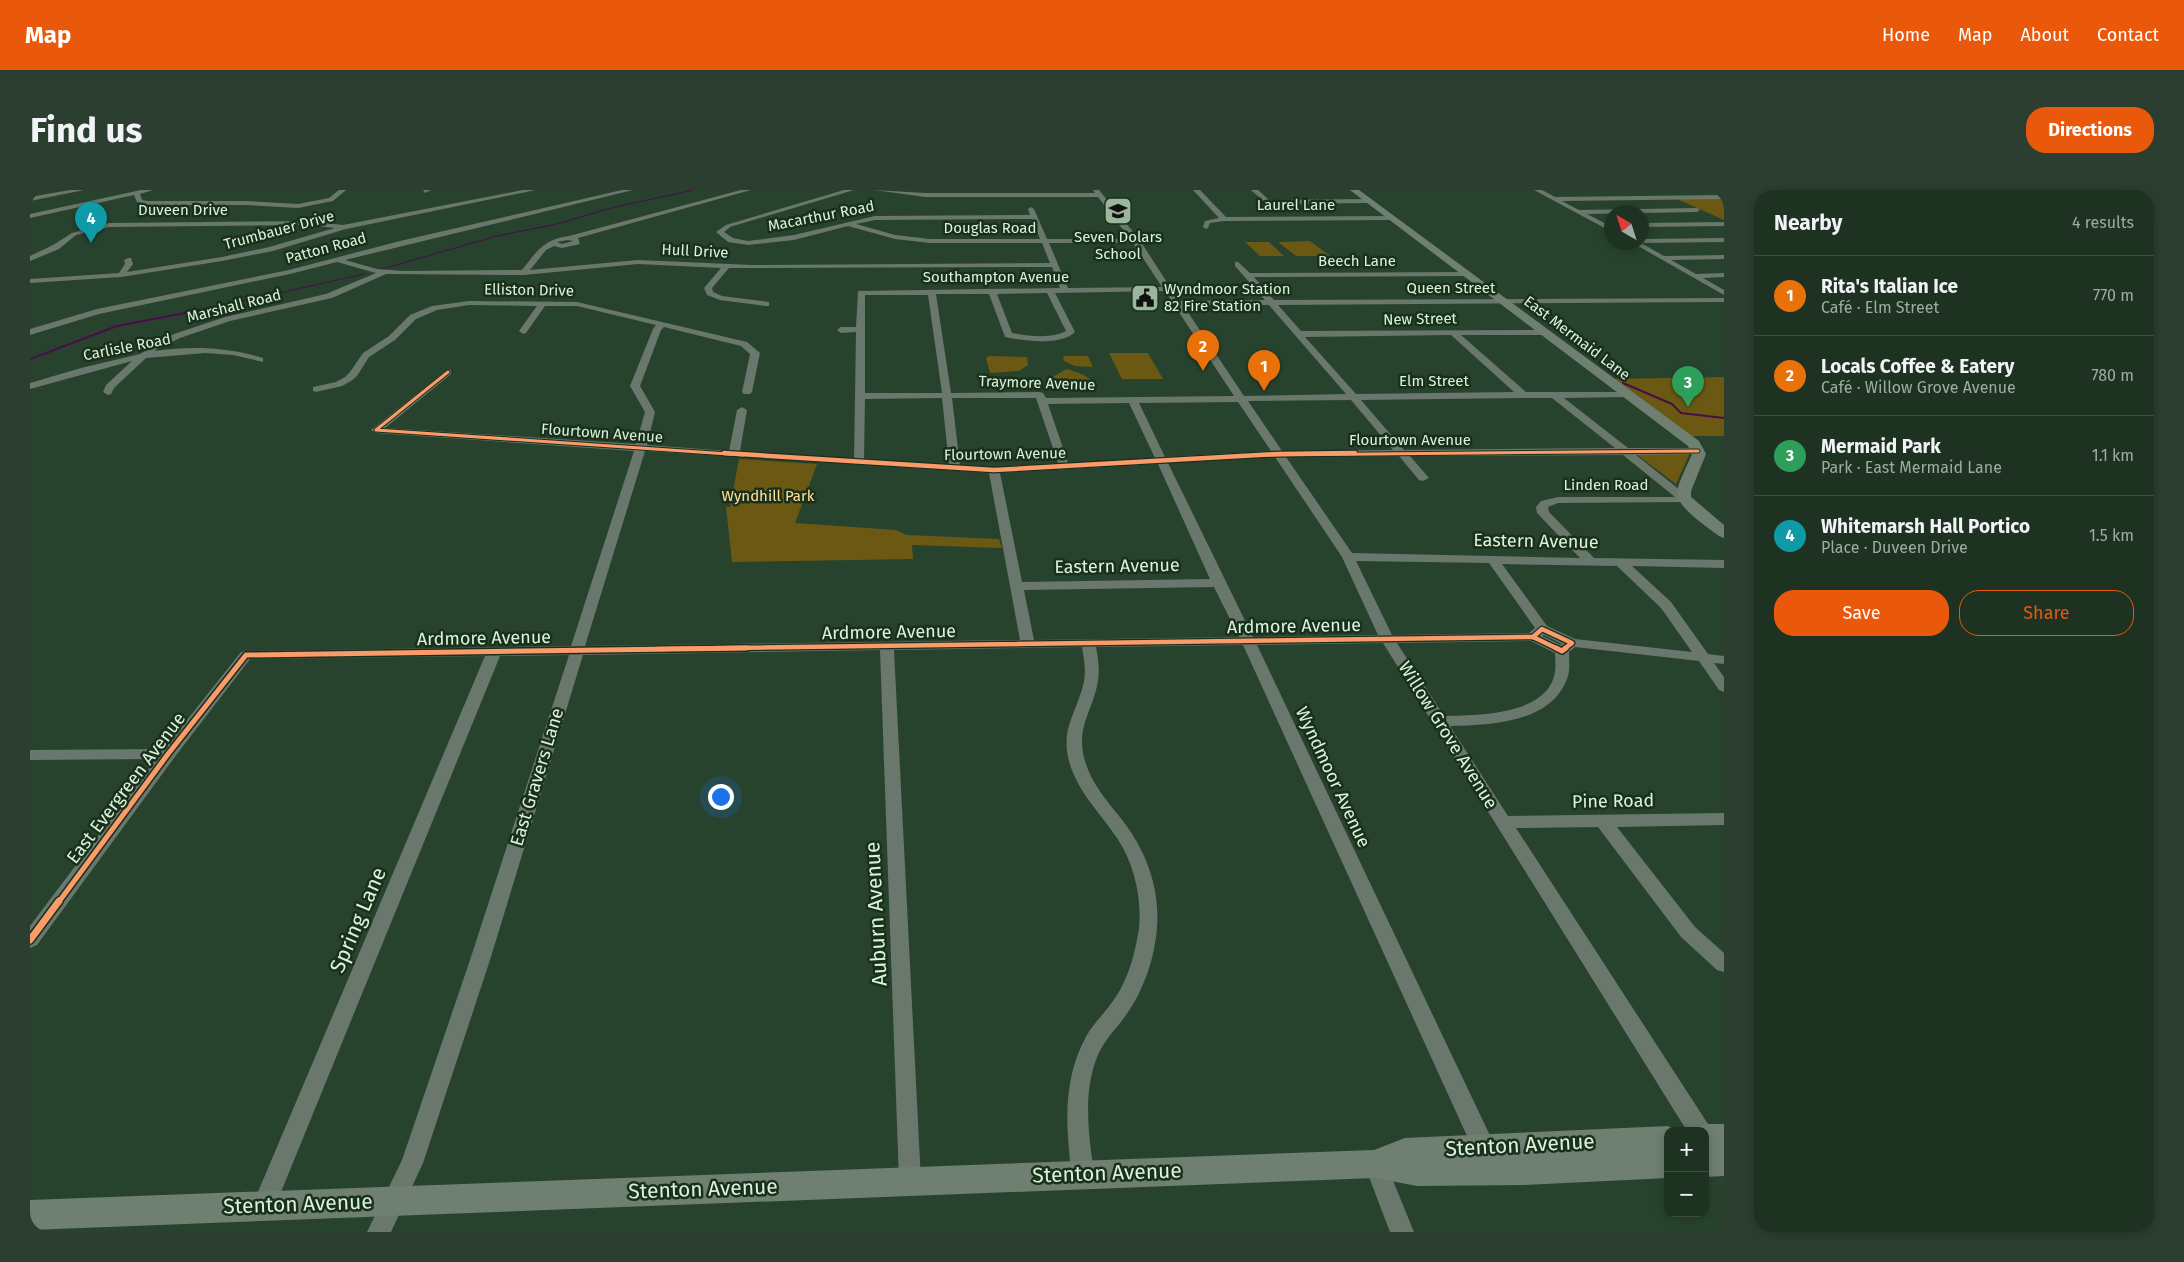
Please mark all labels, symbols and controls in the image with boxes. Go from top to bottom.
text: Map [25,21,71,49]
text: Home [1882,24,1930,46]
text: Map [1958,24,1992,46]
text: About [2020,24,2069,46]
text: Contact [2097,24,2159,46]
button: Directions [2026,107,2154,153]
text: Find us [30,109,142,151]
school or university icon: Seven Dolars School [1103,196,1133,226]
street label: Laurel Lane [1257,196,1335,214]
street label: Macarthur Road [766,197,876,235]
street label: Duveen Drive [138,201,228,219]
pin: 4 [75,202,107,243]
north arrow [1604,205,1649,250]
street label: Trumbauer Drive [222,207,336,253]
text: Nearby [1774,210,1842,236]
text: 4 results [2072,213,2134,232]
street label: Douglas Road [944,219,1036,237]
place label: Seven Dolars School [1074,228,1162,263]
street label: Patton Road [284,229,368,267]
street label: Hull Drive [661,240,729,262]
street label: Beech Lane [1318,252,1396,270]
street label: Southampton Avenue [923,268,1069,286]
text: Rita's Italian Ice [1821,275,1958,298]
street label: Queen Street [1407,279,1496,297]
street label: Elliston Drive [484,280,574,300]
place label: Wyndmoor Station 82 Fire Station [1164,280,1291,315]
public building icon: Wyndmoor Station 82 Fire Station [1130,283,1160,313]
street label: Marshall Road [185,286,283,326]
text: 1 [1786,286,1794,305]
text: 770 m [2093,286,2134,305]
street label: East Mermaid Lane [1520,292,1634,384]
text: Café · Elm Street [1821,298,1939,317]
street label: New Street [1383,309,1458,329]
street label: Carlisle Road [82,330,172,364]
pin: 2 [1187,330,1219,371]
pin: 1 [1248,350,1280,391]
text: Locals Coffee & Eatery [1821,355,2014,378]
pin: 3 [1672,366,1704,407]
text: 2 [1786,366,1794,385]
text: 780 m [2092,366,2134,385]
street label: Traymore Avenue [978,372,1096,394]
street label: Elm Street [1399,372,1470,390]
text: Café · Willow Grove Avenue [1821,378,2016,397]
street label: Flourtown Avenue [540,420,664,446]
street label: Flourtown Avenue [1349,431,1471,449]
text: Mermaid Park [1821,435,1941,458]
street label: Flourtown Avenue [944,444,1066,464]
text: 3 [1786,446,1794,465]
text: 1.1 km [2092,446,2134,465]
text: Park · East Mermaid Lane [1821,458,2002,477]
street label: Linden Road [1564,476,1649,494]
park label: Wyndhill Park [722,487,815,505]
text: Whitemarsh Hall Portico [1821,515,2030,538]
text: 4 [1785,526,1795,545]
text: 1.5 km [2089,526,2134,545]
street label: Eastern Avenue [1473,529,1599,553]
text: Place · Duveen Drive [1821,538,1968,557]
street label: Eastern Avenue [1054,554,1180,578]
button: Save [1774,590,1949,636]
button: Share [1959,590,2134,636]
street label: Ardmore Avenue [1227,614,1361,638]
street label: Ardmore Avenue [822,620,956,644]
street label: Ardmore Avenue [417,626,551,650]
street label: Willow Grove Avenue [1394,657,1502,813]
street label: Wyndmoor Avenue [1291,703,1375,851]
street label: East Gravers Lane [506,705,568,849]
street label: East Evergreen Avenue [62,708,190,868]
your location [708,784,734,810]
street label: Pine Road [1572,789,1654,813]
street label: Auburn Avenue [859,841,893,987]
street label: Spring Lane [324,863,392,977]
map controls [1664,1127,1709,1217]
button: + [1664,1127,1709,1172]
street label: Stenton Avenue [1445,1128,1595,1162]
street label: Stenton Avenue [1032,1157,1182,1189]
button: − [1664,1172,1709,1217]
street label: Stenton Avenue [628,1173,778,1205]
street label: Stenton Avenue [223,1188,373,1220]

